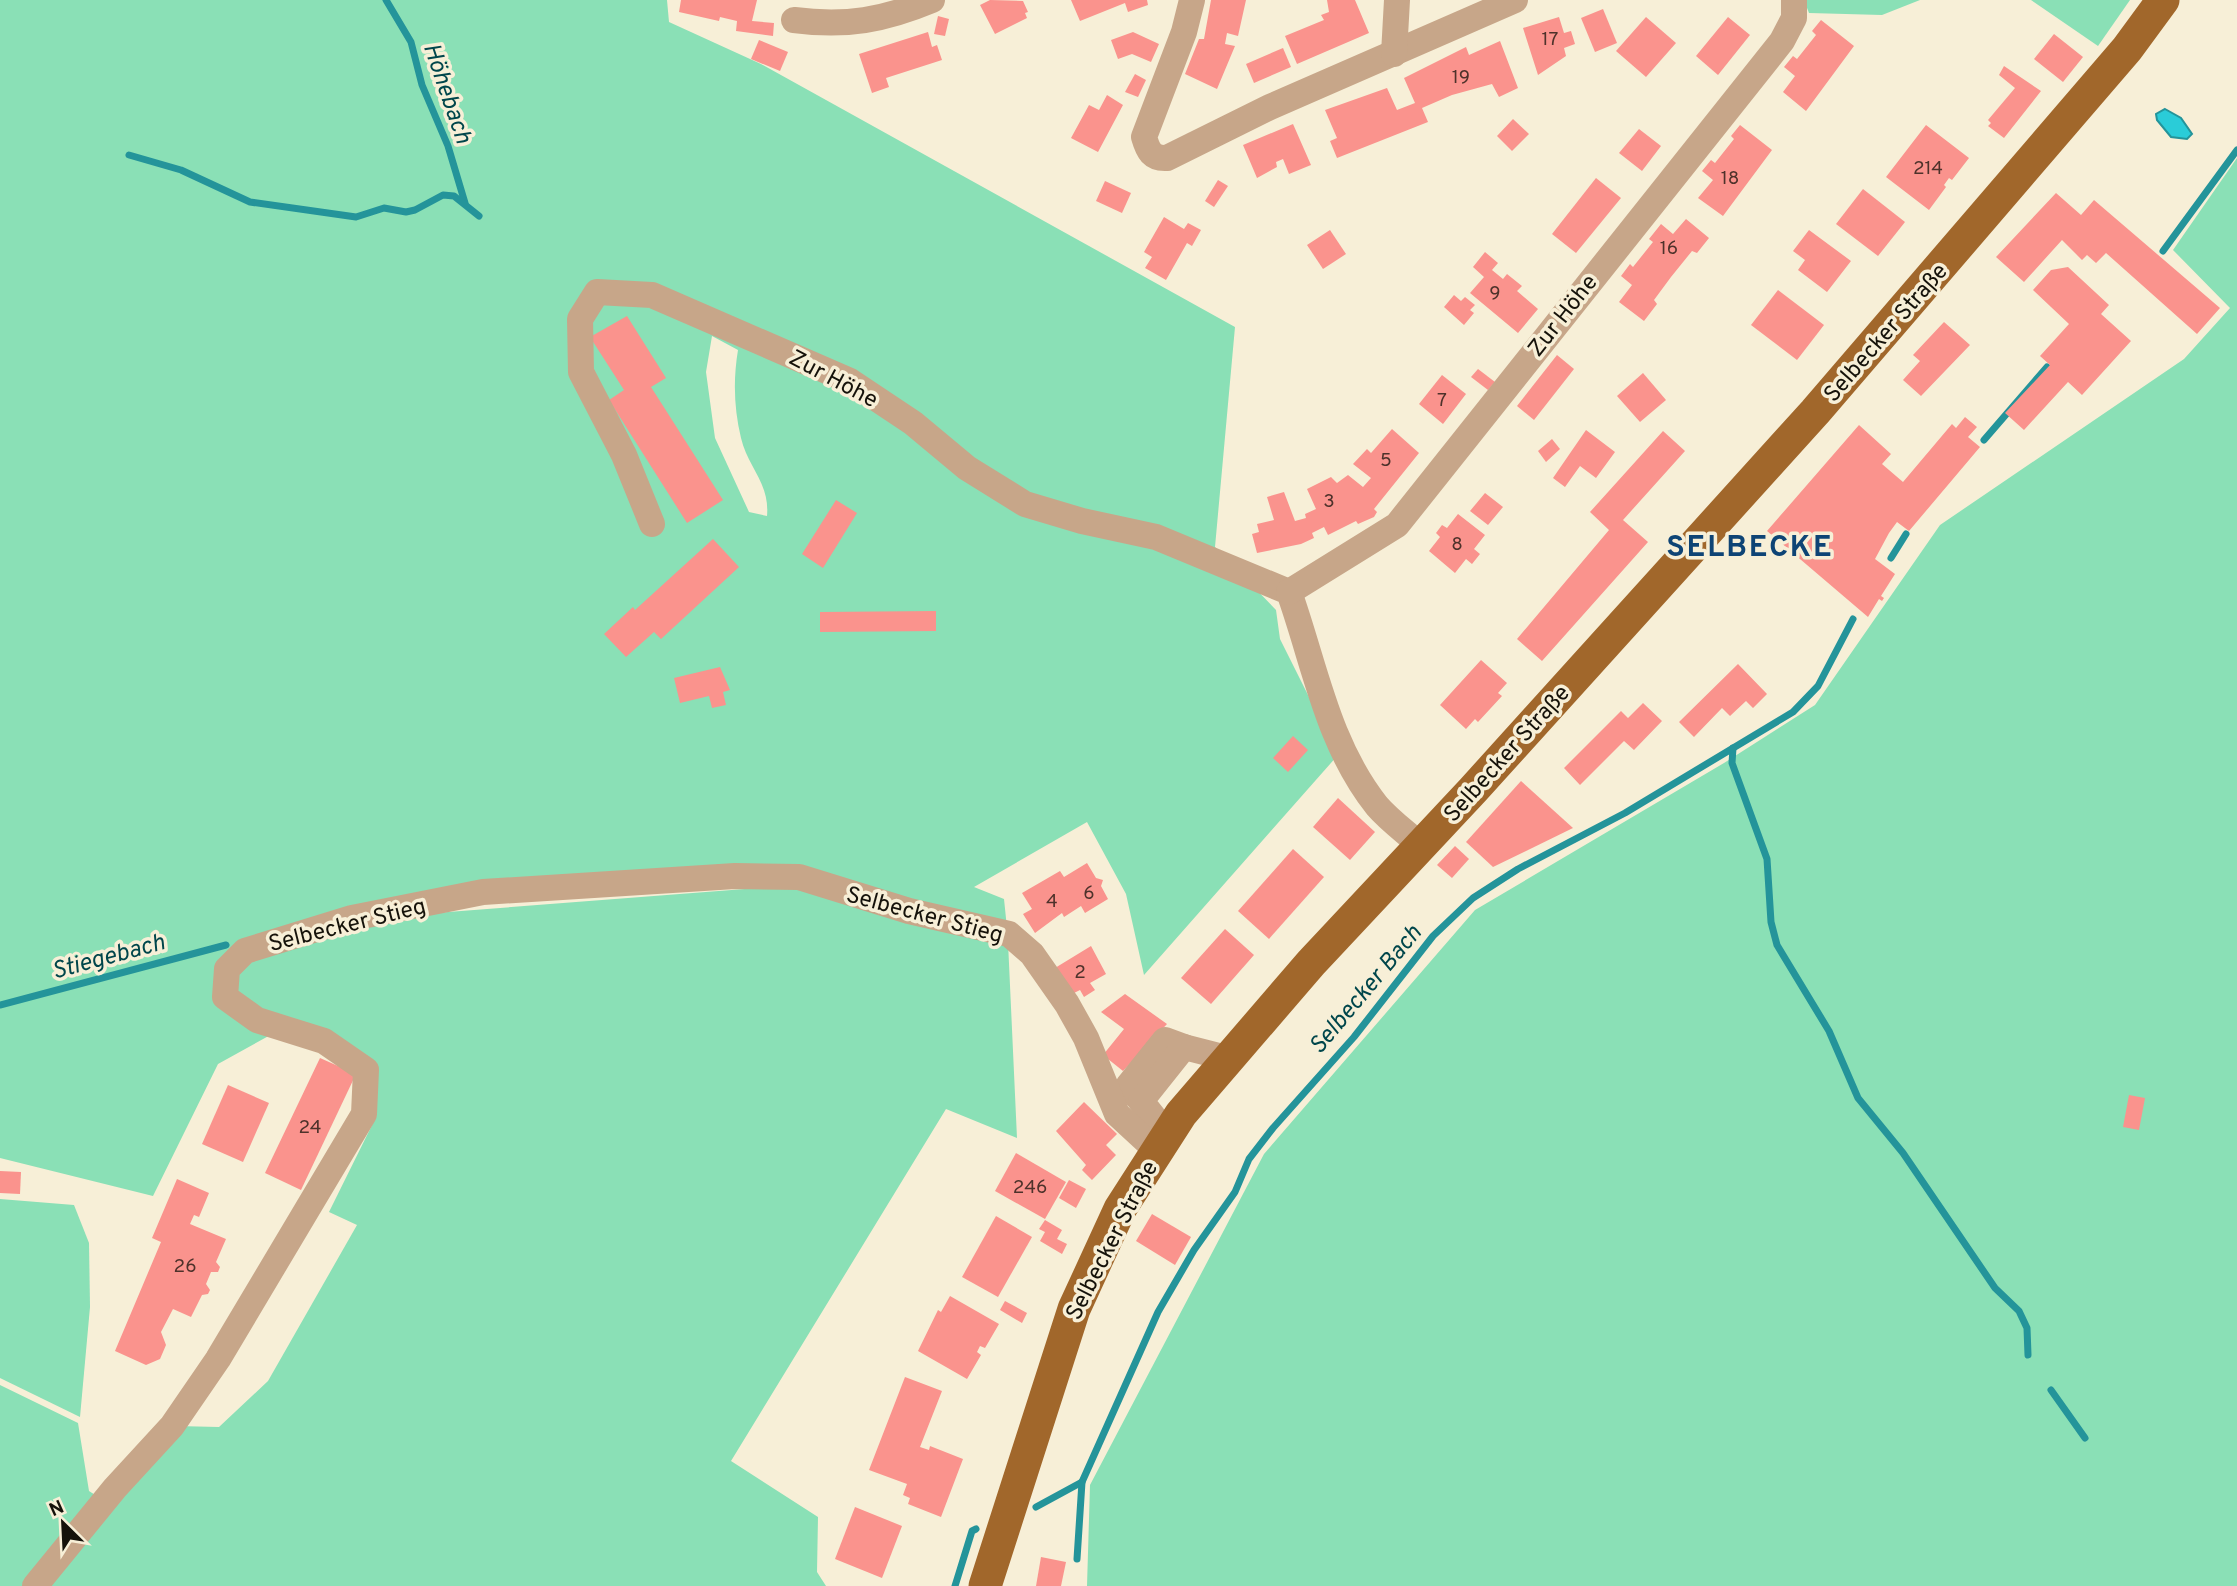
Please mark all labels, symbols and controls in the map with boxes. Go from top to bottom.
house number: 17 [1542,28,1559,52]
water label: Höhebach [415,39,477,148]
house number: 19 [1452,66,1470,90]
house number: 214 [1913,157,1943,181]
house number: 18 [1721,167,1739,191]
house number: 16 [1660,237,1678,261]
street label: Selbecker Straße [1819,258,1955,409]
street label: Zur Höhe [1523,269,1605,364]
house number: 9 [1489,282,1501,306]
street label: Zur Höhe [783,345,882,416]
house number: 7 [1437,389,1447,413]
house number: 5 [1380,449,1392,473]
house number: 3 [1323,490,1335,514]
district label: SELBECKE [1666,530,1834,567]
house number: 8 [1451,533,1463,557]
street label: Selbecker Straße [1439,680,1577,829]
street label: Selbecker Stieg [843,882,1006,951]
house number: 6 [1083,882,1095,906]
house number: 4 [1046,890,1058,914]
street label: Selbecker Stieg [266,893,429,960]
water label: Selbecker Bach [1304,919,1429,1061]
water label: Stiegebach [49,928,168,987]
house number: 2 [1074,961,1086,985]
house number: 24 [298,1116,322,1140]
street label: Selbecker Straße [1061,1157,1166,1326]
house number: 246 [1013,1176,1047,1200]
house number: 26 [174,1255,196,1279]
north arrow [28,1488,98,1558]
text: N [46,1496,68,1523]

